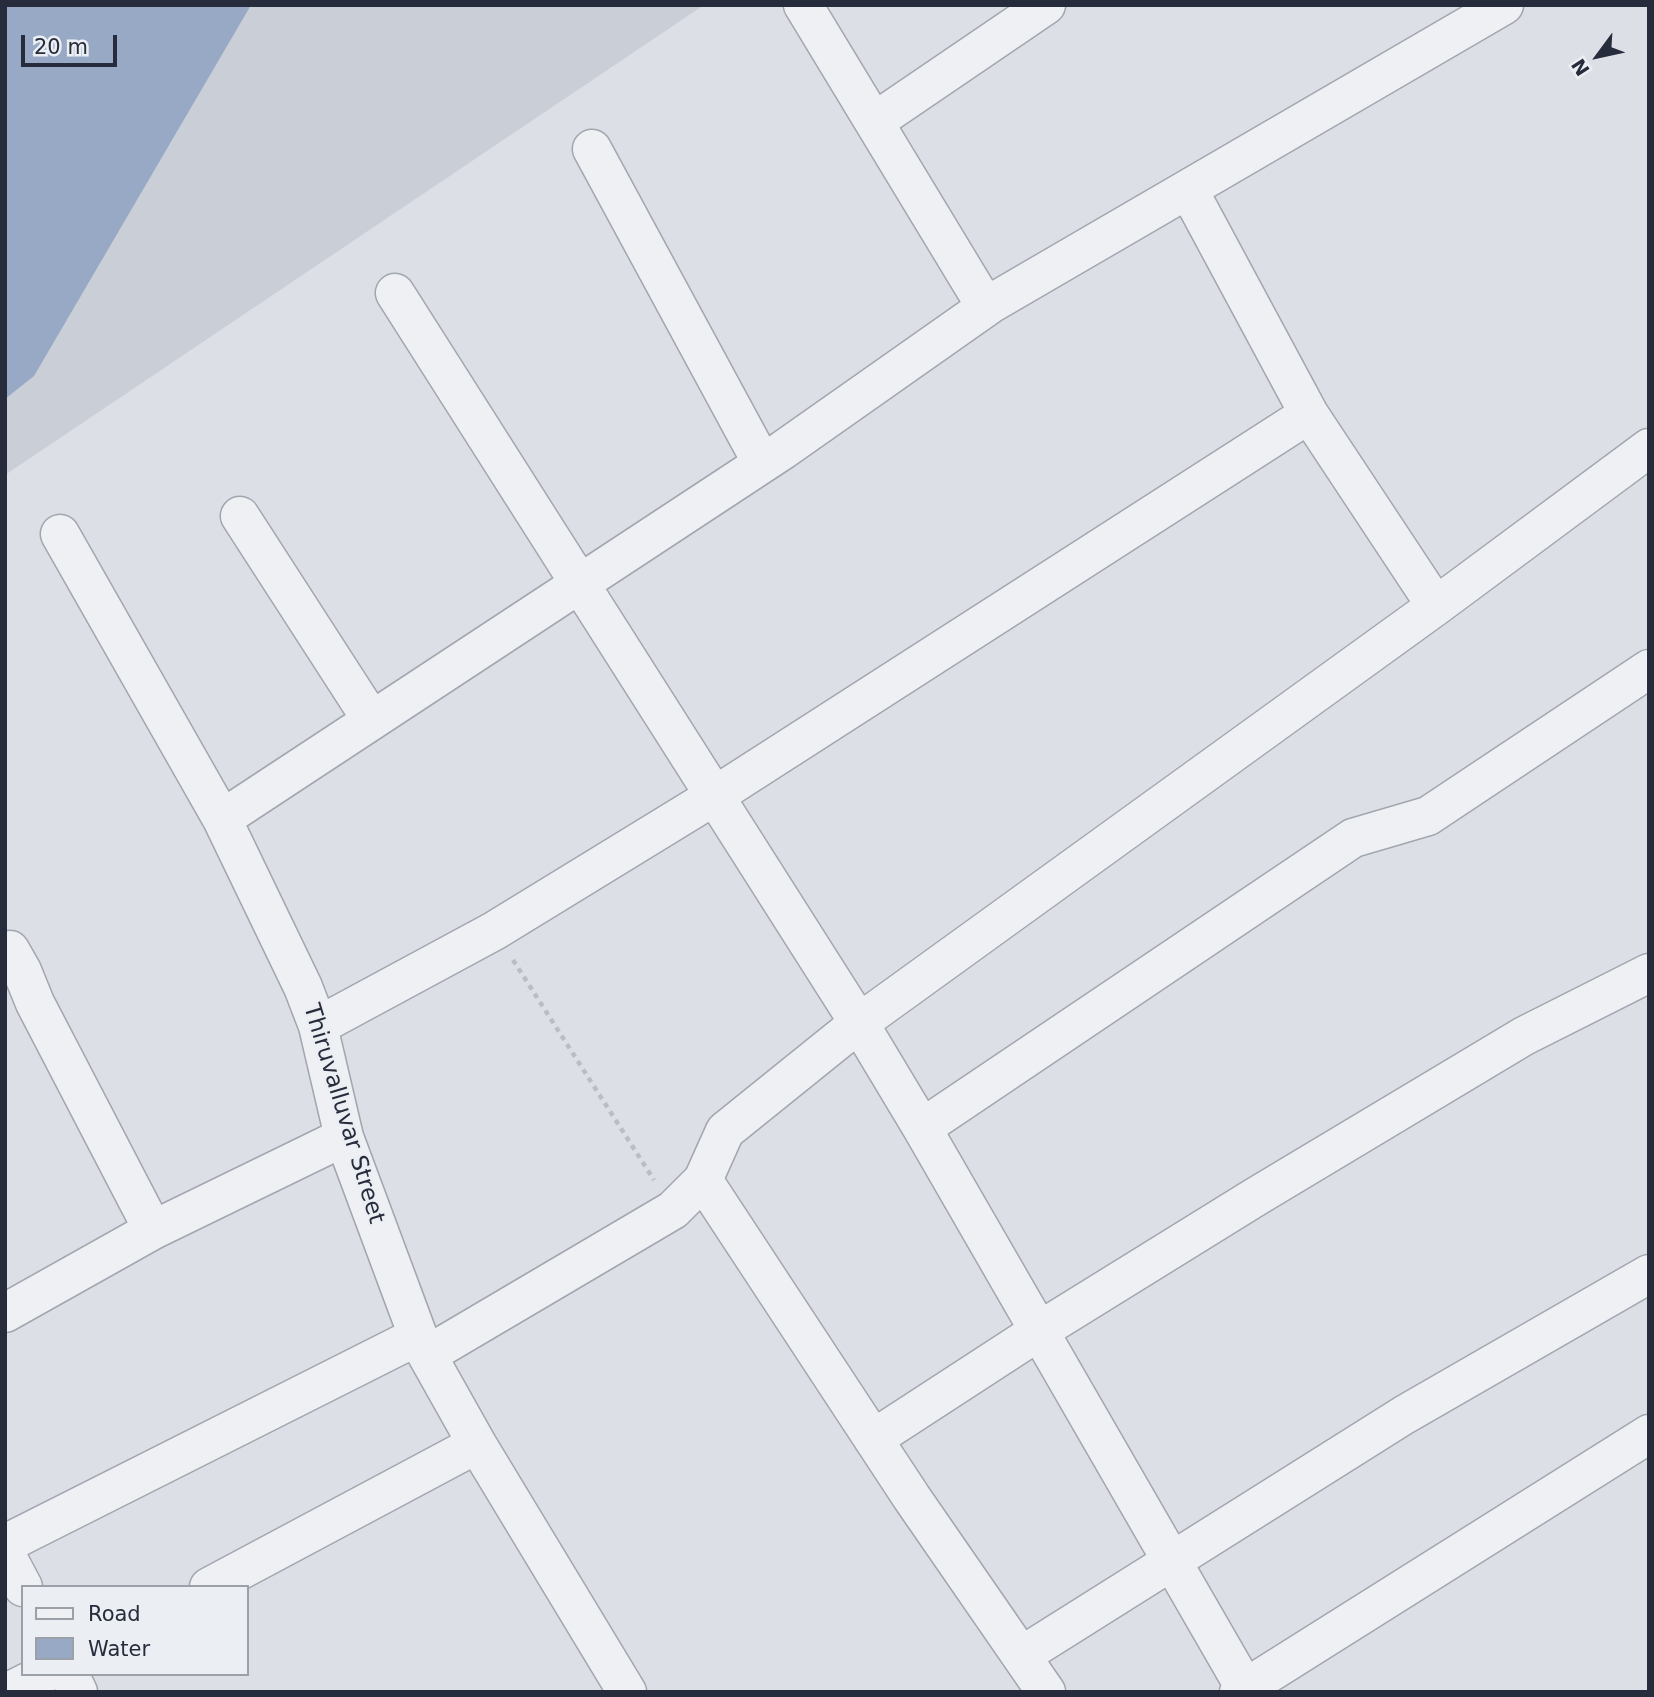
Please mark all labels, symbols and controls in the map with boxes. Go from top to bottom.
scale bar [24,21,121,65]
north arrow [1563,21,1633,91]
text: 20 m [34,35,88,59]
text: N [1567,55,1594,80]
street label: Thiruvalluvar Street [296,1001,390,1227]
legend [21,1585,248,1676]
text: Road [88,1602,141,1626]
text: Water [88,1637,150,1661]

